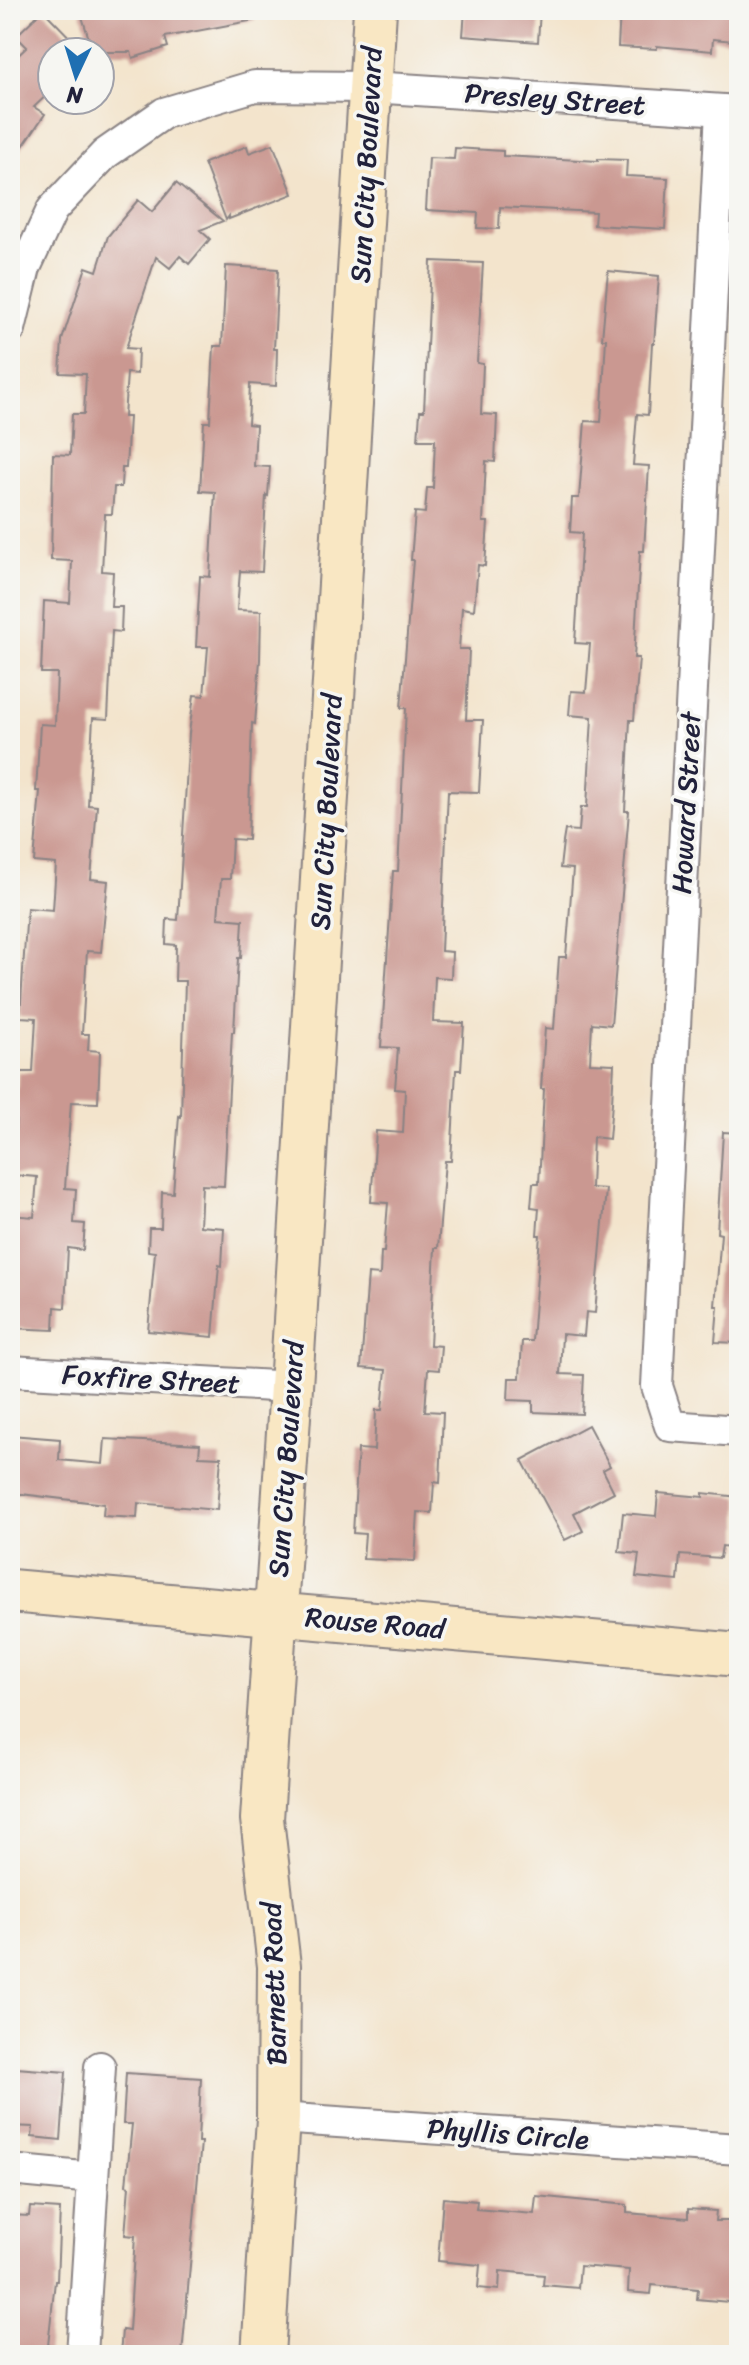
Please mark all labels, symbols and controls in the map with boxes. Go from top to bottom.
north arrow [36,36,116,116]
street label: Sun City Boulevard [335,43,397,284]
street label: Presley Street [463,68,647,130]
text: N [65,75,85,116]
street label: Sun City Boulevard [295,690,357,931]
street label: Howard Street [657,709,715,895]
street label: Sun City Boulevard [253,1337,319,1579]
street label: Foxfire Street [61,1350,241,1408]
street label: Rouse Road [303,1592,449,1654]
street label: Barnett Road [247,1900,301,2066]
street label: Phyllis Circle [425,2104,591,2164]

